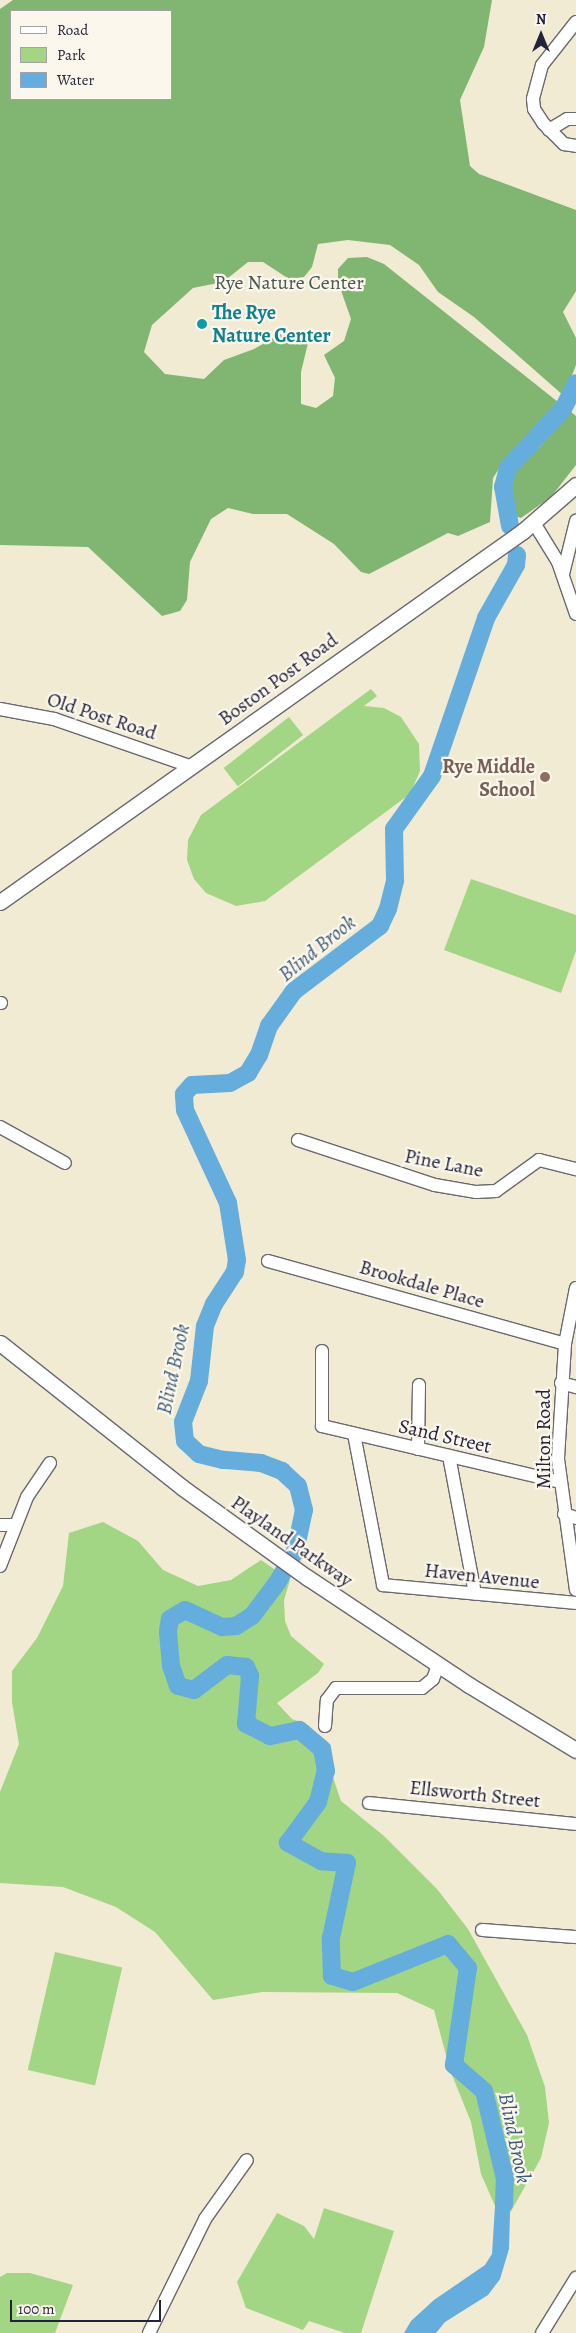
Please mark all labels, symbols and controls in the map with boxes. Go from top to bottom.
legend [10,10,172,100]
north arrow [516,10,566,60]
text: N [536,10,546,29]
text: Road [57,20,88,40]
text: Park [57,45,85,65]
text: Water [57,70,94,90]
park label: Rye Nature Center [214,270,364,294]
place label: The Rye Nature Center [212,300,331,347]
marker: The Rye Nature Center [196,318,208,330]
street label: Boston Post Road [214,628,342,730]
street label: Old Post Road [44,687,160,745]
place label: Rye Middle School [442,754,535,801]
marker: Rye Middle School [539,771,551,783]
water label: Blind Brook [273,909,361,987]
street label: Pine Lane [403,1144,485,1182]
street label: Brookdale Place [357,1255,487,1313]
water label: Blind Brook [151,1322,195,1416]
street label: Milton Road [531,1389,555,1489]
street label: Sand Street [396,1414,494,1458]
street label: Playland Parkway [227,1490,357,1592]
street label: Haven Avenue [423,1558,541,1594]
street label: Ellsworth Street [408,1775,542,1813]
water label: Blind Brook [493,2091,537,2185]
scale bar [12,2290,164,2322]
text: 100 m [18,2299,55,2319]

